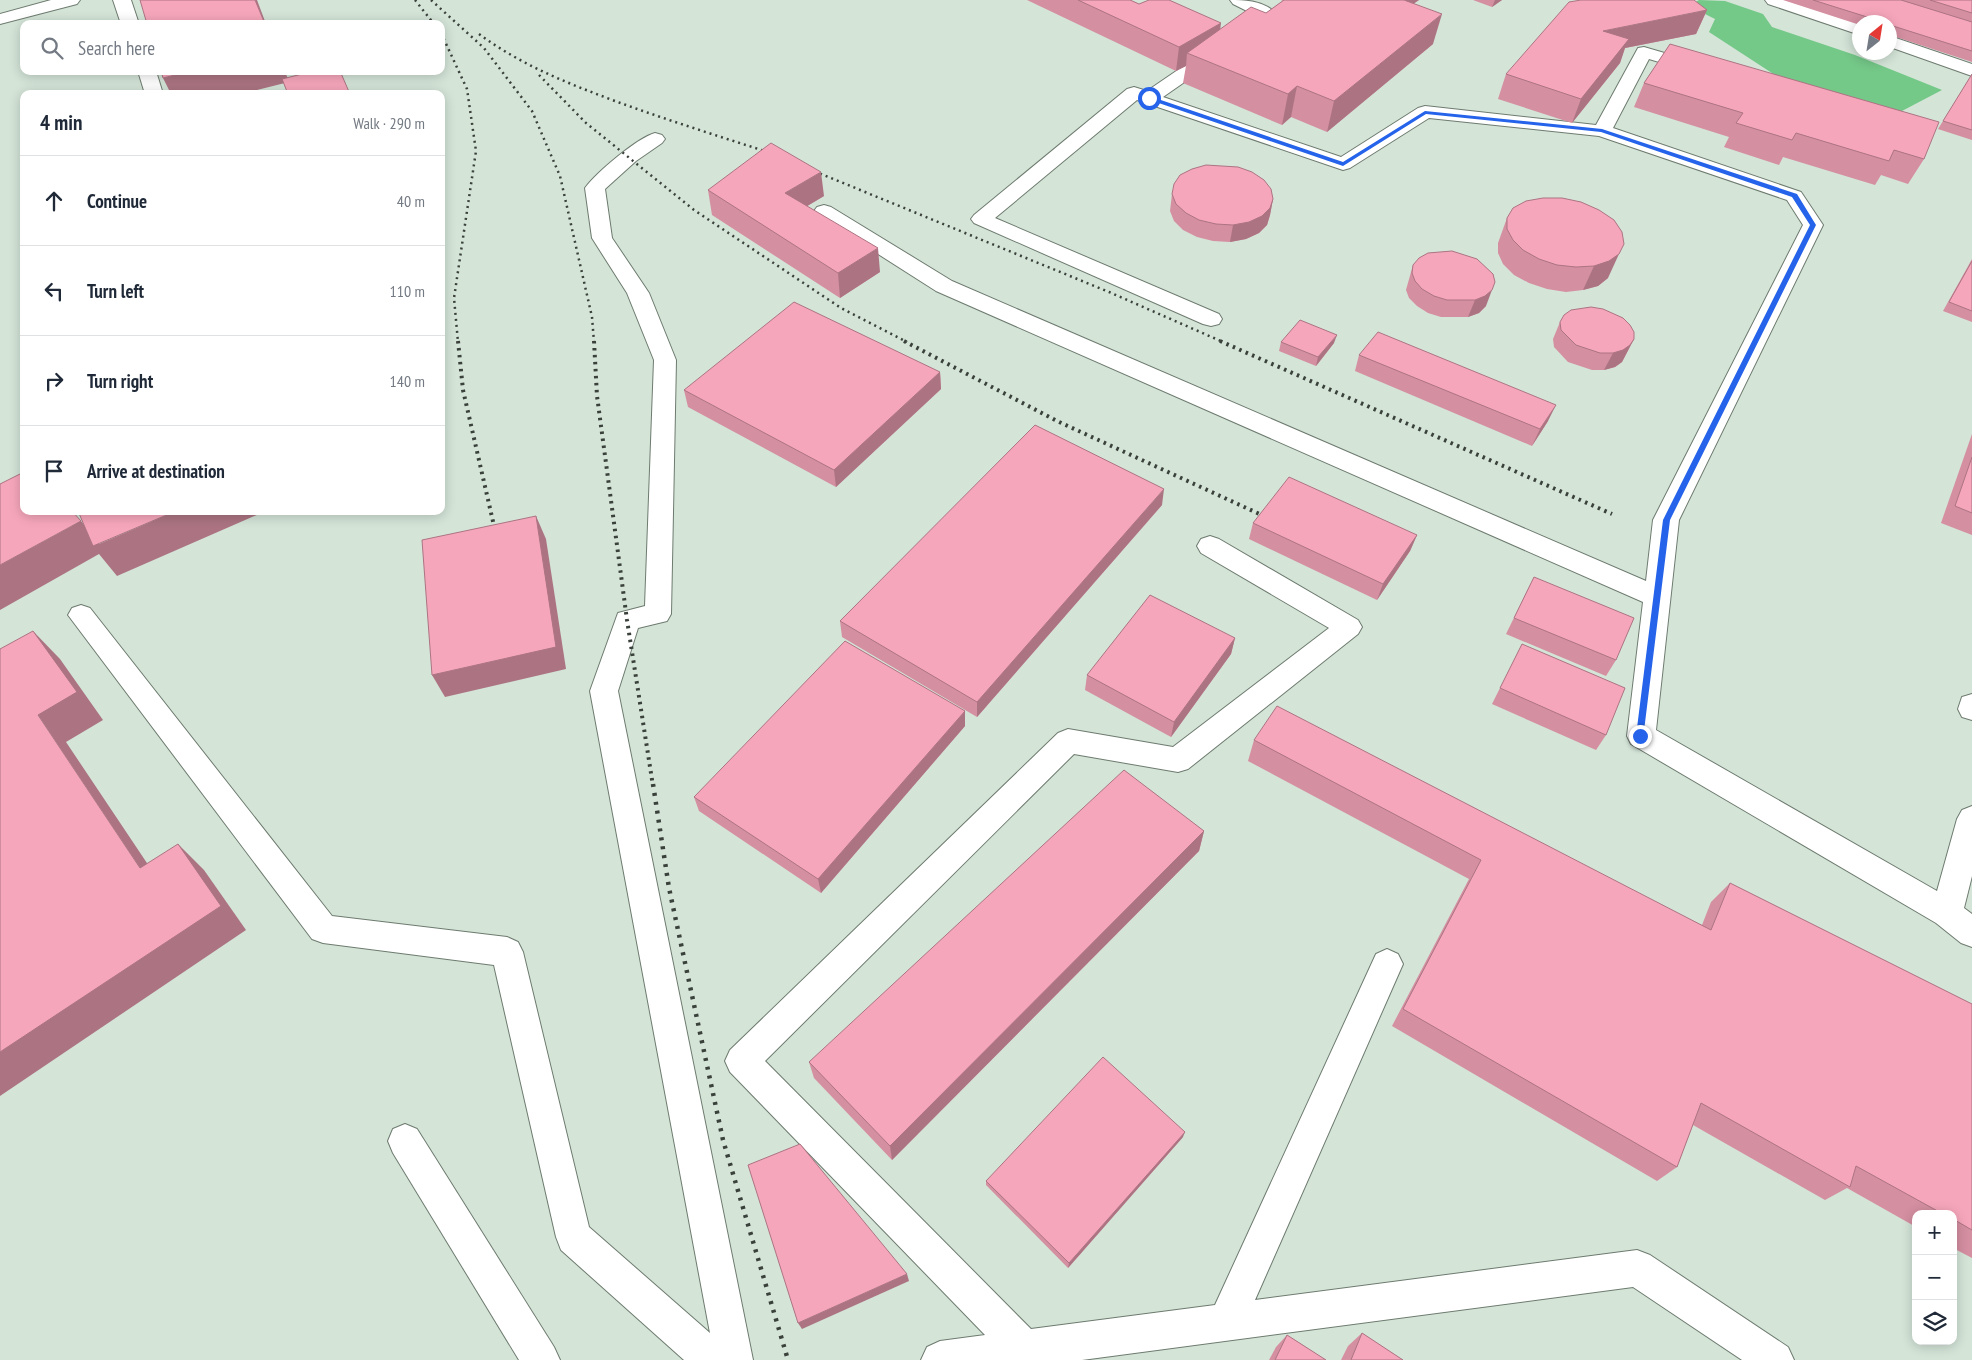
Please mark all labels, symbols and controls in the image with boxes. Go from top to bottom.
north arrow [1852,15,1897,60]
search box [20,20,445,75]
icon: search [38,34,66,62]
text: Search here [78,36,155,60]
route start [1138,87,1161,110]
text: 4 min [40,109,82,136]
text: Walk · 290 m [353,113,425,133]
icon: ahead [40,187,68,215]
text: Continue [87,189,147,213]
text: 40 m [397,191,425,211]
icon: left [40,277,68,305]
text: Turn left [87,279,144,303]
text: 110 m [390,281,425,301]
icon: right [40,367,68,395]
text: Turn right [87,369,153,393]
text: 140 m [390,371,425,391]
icon: arrive [40,457,68,485]
text: Arrive at destination [87,459,225,483]
route end [1629,725,1652,748]
map controls [1912,1210,1957,1345]
button: + [1912,1210,1957,1255]
button: − [1912,1255,1957,1300]
button: layers [1912,1300,1957,1345]

